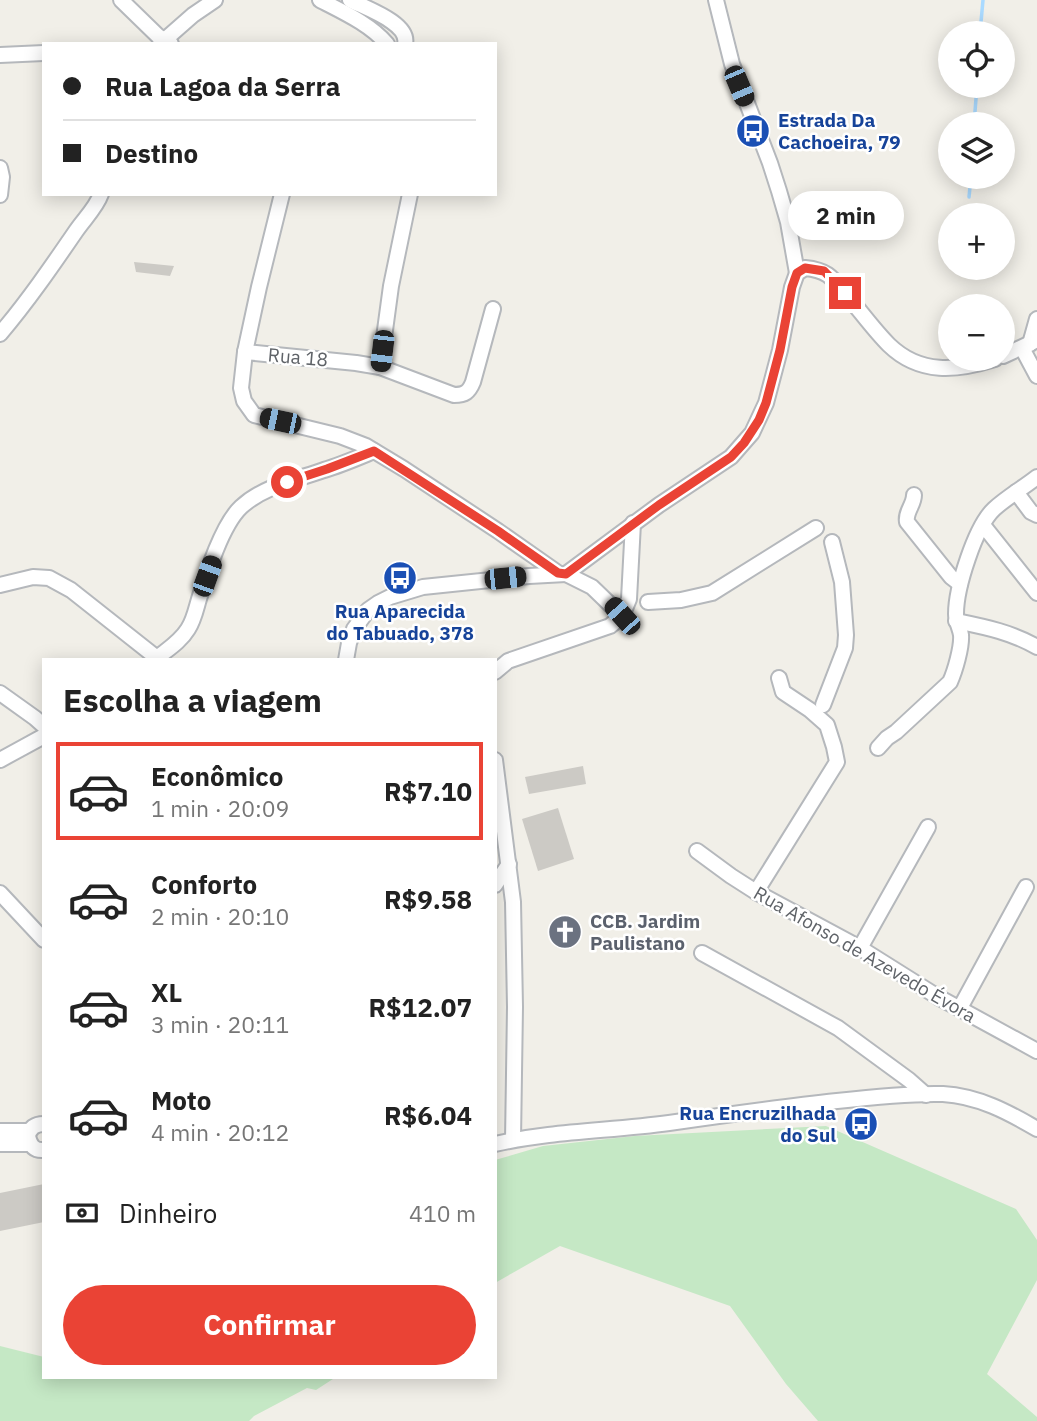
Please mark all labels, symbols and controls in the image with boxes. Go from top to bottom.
map controls [938,21,1015,371]
button: locate [938,21,1015,98]
car [722,63,757,109]
text: Rua Lagoa da Serra [105,69,340,103]
place label: Estrada Da Cachoeira, 79 [778,108,901,154]
bus stop icon: Estrada Da Cachoeira, 79 [734,112,772,150]
button: layers [938,112,1015,189]
text: Destino [105,136,198,170]
callout: 2 min [787,191,903,240]
text: 2 min [816,200,876,230]
button: + [938,203,1015,280]
route end [829,277,861,309]
button: − [938,294,1015,371]
car [370,329,395,373]
street label: Rua 18 [267,342,329,372]
car [258,406,303,436]
route start [271,466,303,498]
car [190,553,225,599]
bus stop icon: Rua Aparecida do Tabuado, 378 [381,559,419,597]
car [484,565,527,591]
car [601,593,644,639]
place label: Rua Aparecida do Tabuado, 378 [326,599,474,645]
text: Escolha a viagem [63,679,322,721]
text: Econômico [151,759,283,793]
icon: car [67,760,130,823]
text: R$7.10 [384,774,472,808]
text: 1 min · 20:09 [151,793,289,823]
text: Conforto [151,867,257,901]
icon: car [67,868,130,931]
street label: Rua Afonso de Azevedo Évora [750,880,980,1028]
text: R$9.58 [384,882,472,916]
text: 2 min · 20:10 [151,901,289,931]
place label: CCB. Jardim Paulistano [590,909,700,955]
church icon: CCB. Jardim Paulistano [546,913,584,951]
text: XL [151,975,182,1009]
icon: car [67,976,130,1039]
text: R$12.07 [368,990,472,1024]
text: 3 min · 20:11 [151,1009,289,1039]
text: Moto [151,1083,211,1117]
icon: car [67,1084,130,1147]
text: R$6.04 [384,1098,472,1132]
place label: Rua Encruzilhada do Sul [679,1101,836,1147]
bus stop icon: Rua Encruzilhada do Sul [842,1105,880,1143]
text: 4 min · 20:12 [151,1117,289,1147]
icon: cash [63,1194,101,1232]
text: Dinheiro [119,1196,217,1230]
text: 410 m [409,1198,476,1228]
button: Confirmar [63,1285,476,1365]

